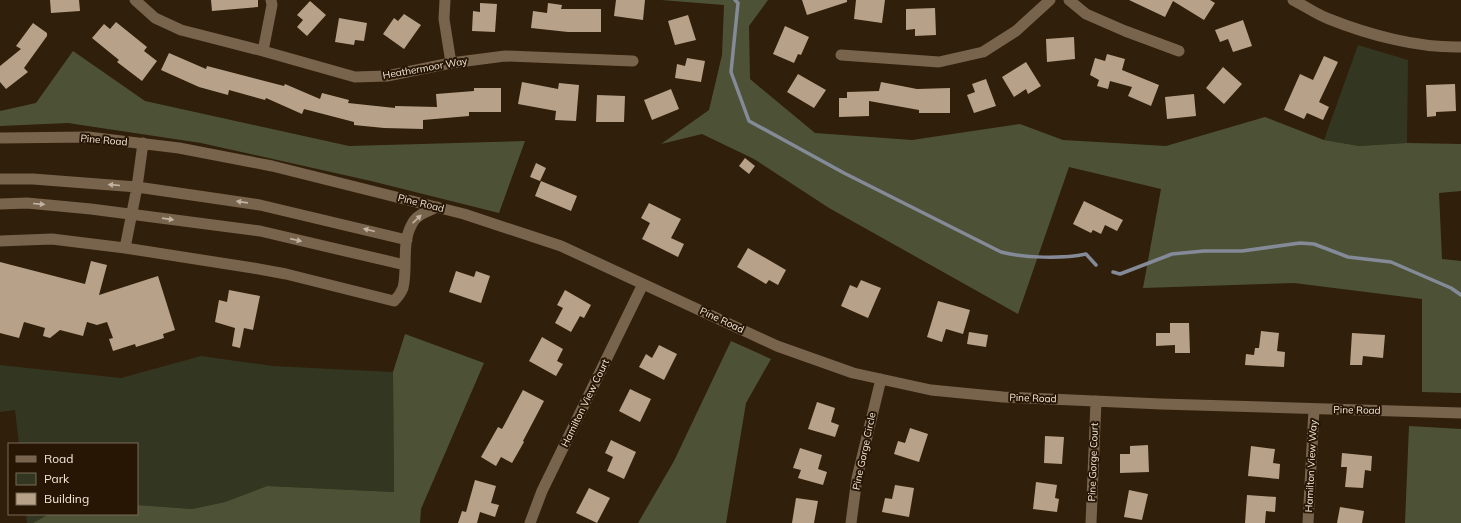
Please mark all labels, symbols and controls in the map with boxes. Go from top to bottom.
street label: Heathermoor Way [382,54,469,82]
street label: Pine Road [80,131,128,149]
one-way arrow [108,181,120,188]
street label: Pine Road [396,191,446,215]
one-way arrow [236,199,248,205]
one-way arrow [33,201,45,207]
one-way arrow [412,214,422,224]
one-way arrow [162,216,174,222]
one-way arrow [363,227,375,233]
one-way arrow [290,237,302,243]
street label: Pine Road [698,304,746,336]
street label: Hamilton View Court [558,356,612,449]
street label: Pine Road [1009,391,1057,405]
street label: Pine Road [1333,403,1381,417]
street label: Pine Gorge Circle [849,411,879,491]
street label: Hamilton View Way [1302,419,1320,513]
street label: Pine Gorge Court [1085,422,1101,502]
legend [8,443,138,515]
text: Road [44,451,73,466]
text: Park [44,471,70,486]
text: Building [44,491,89,506]

